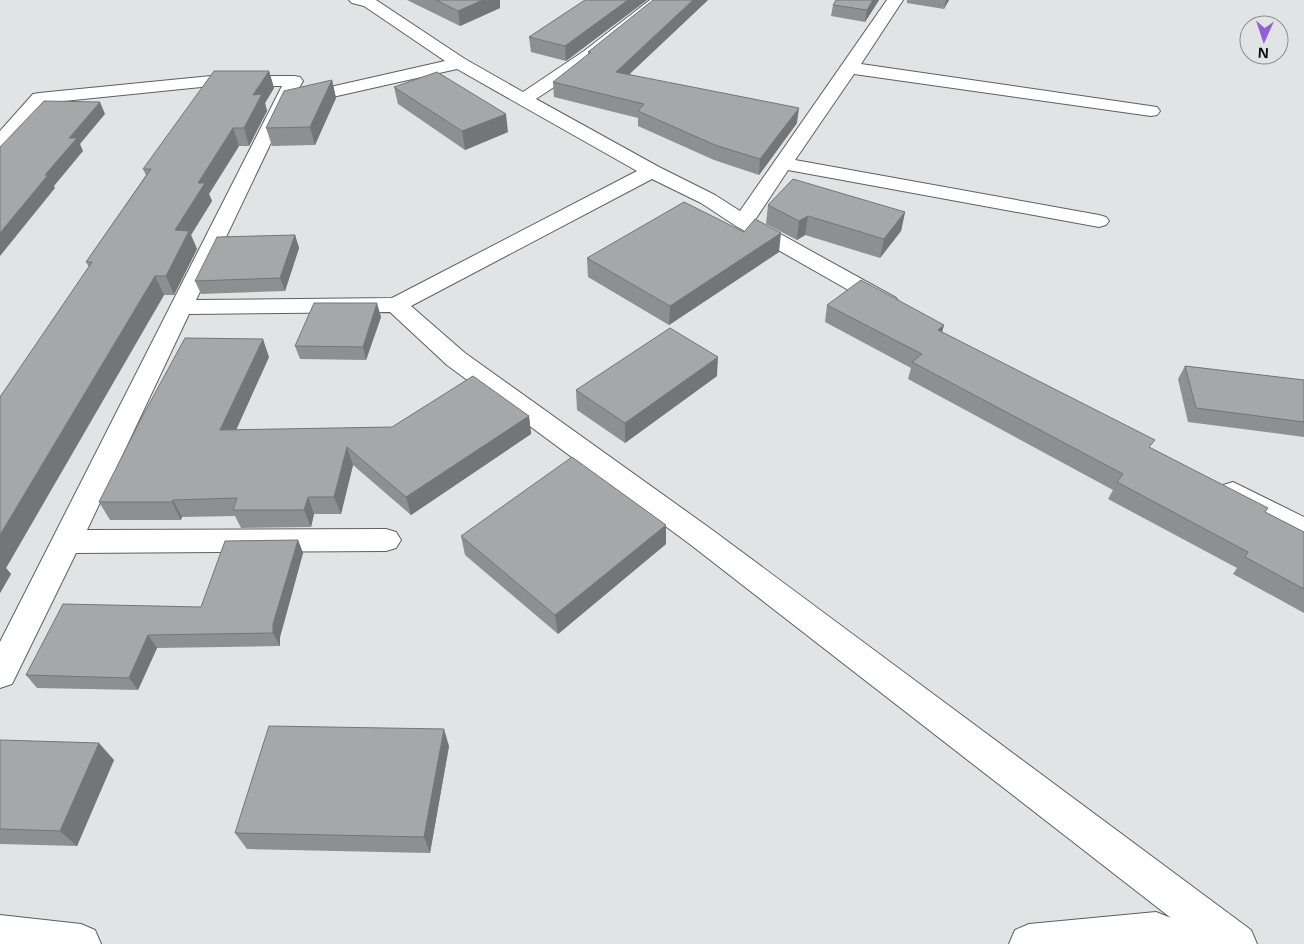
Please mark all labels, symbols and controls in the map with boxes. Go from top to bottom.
north arrow [1239,15,1289,65]
text: N [1257,44,1269,63]

